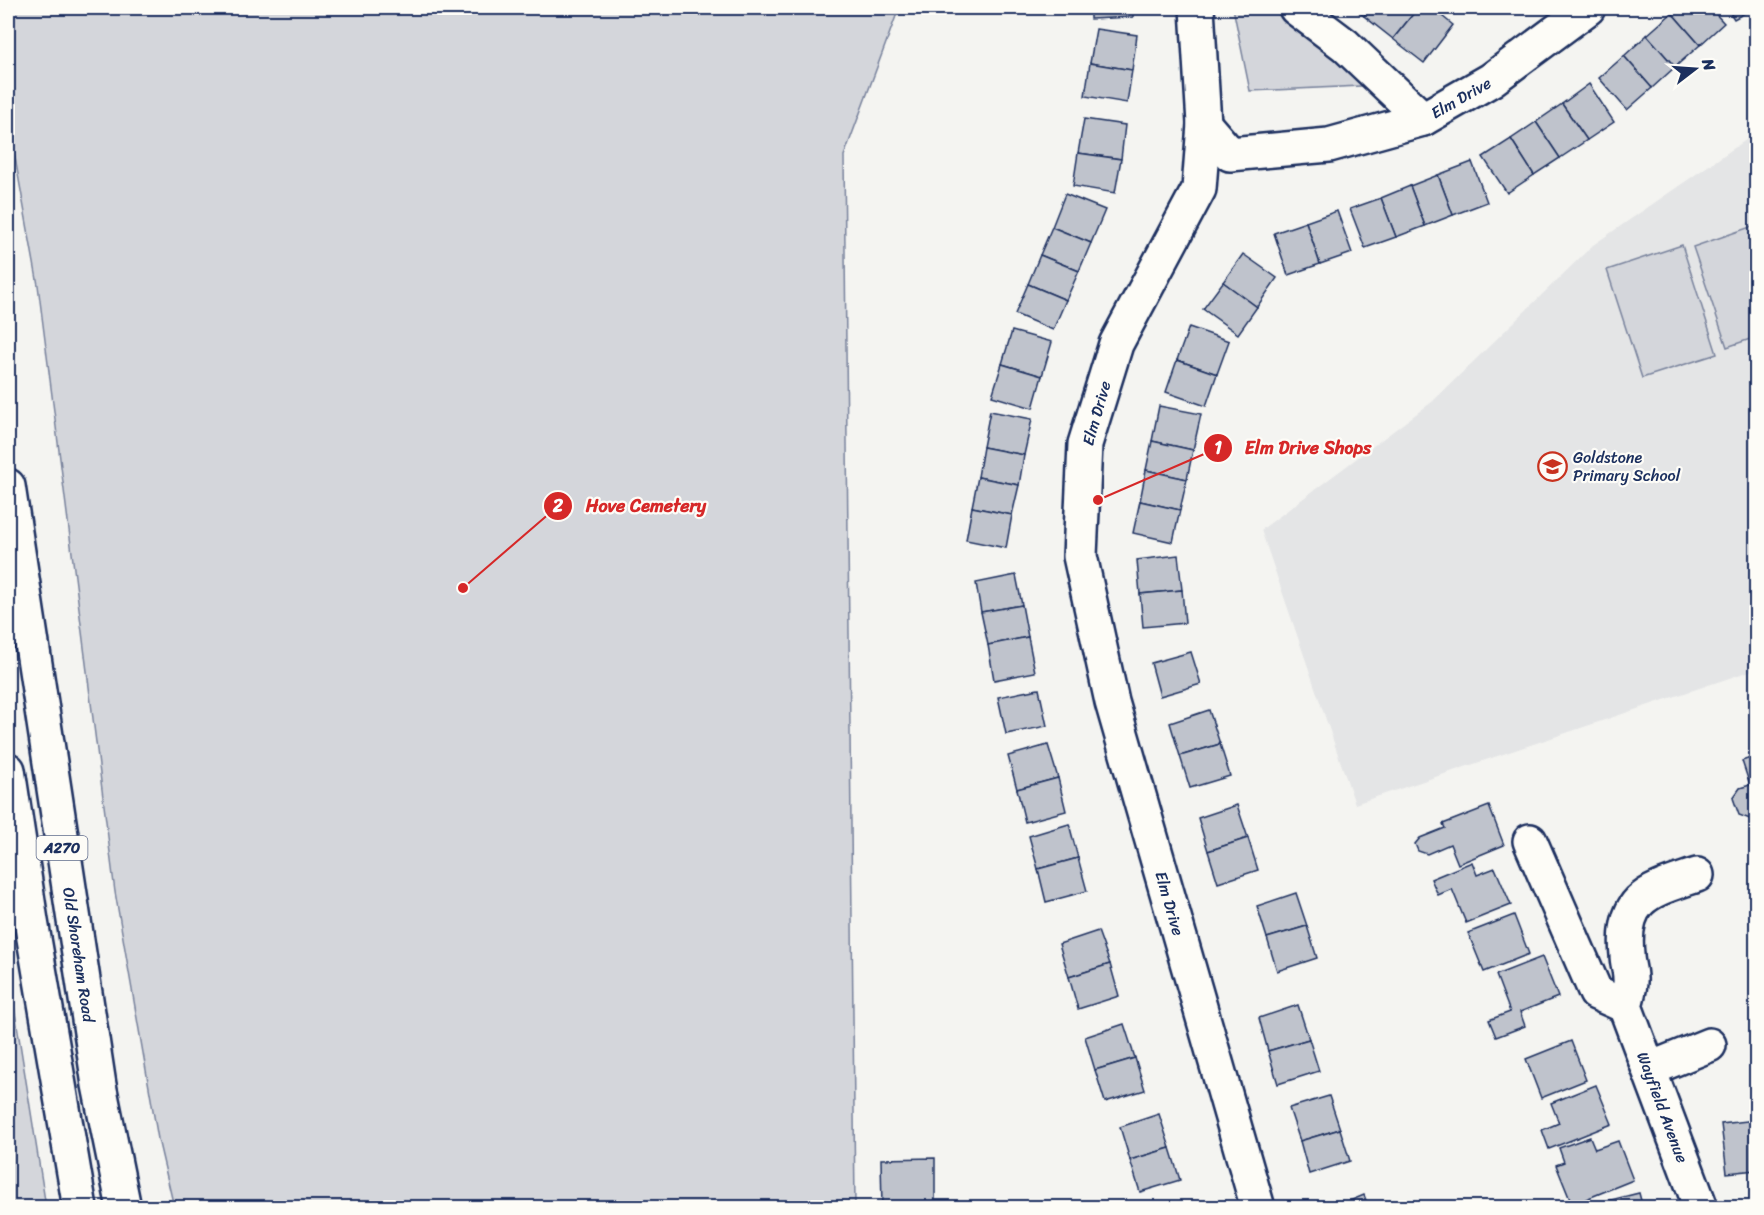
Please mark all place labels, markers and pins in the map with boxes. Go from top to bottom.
callout: Elm Drive Shops [1203,430,1383,466]
place label: Goldstone Primary School [1573,443,1681,490]
school or university icon: Goldstone Primary School [1536,450,1568,482]
callout: Hove Cemetery [543,488,718,524]

